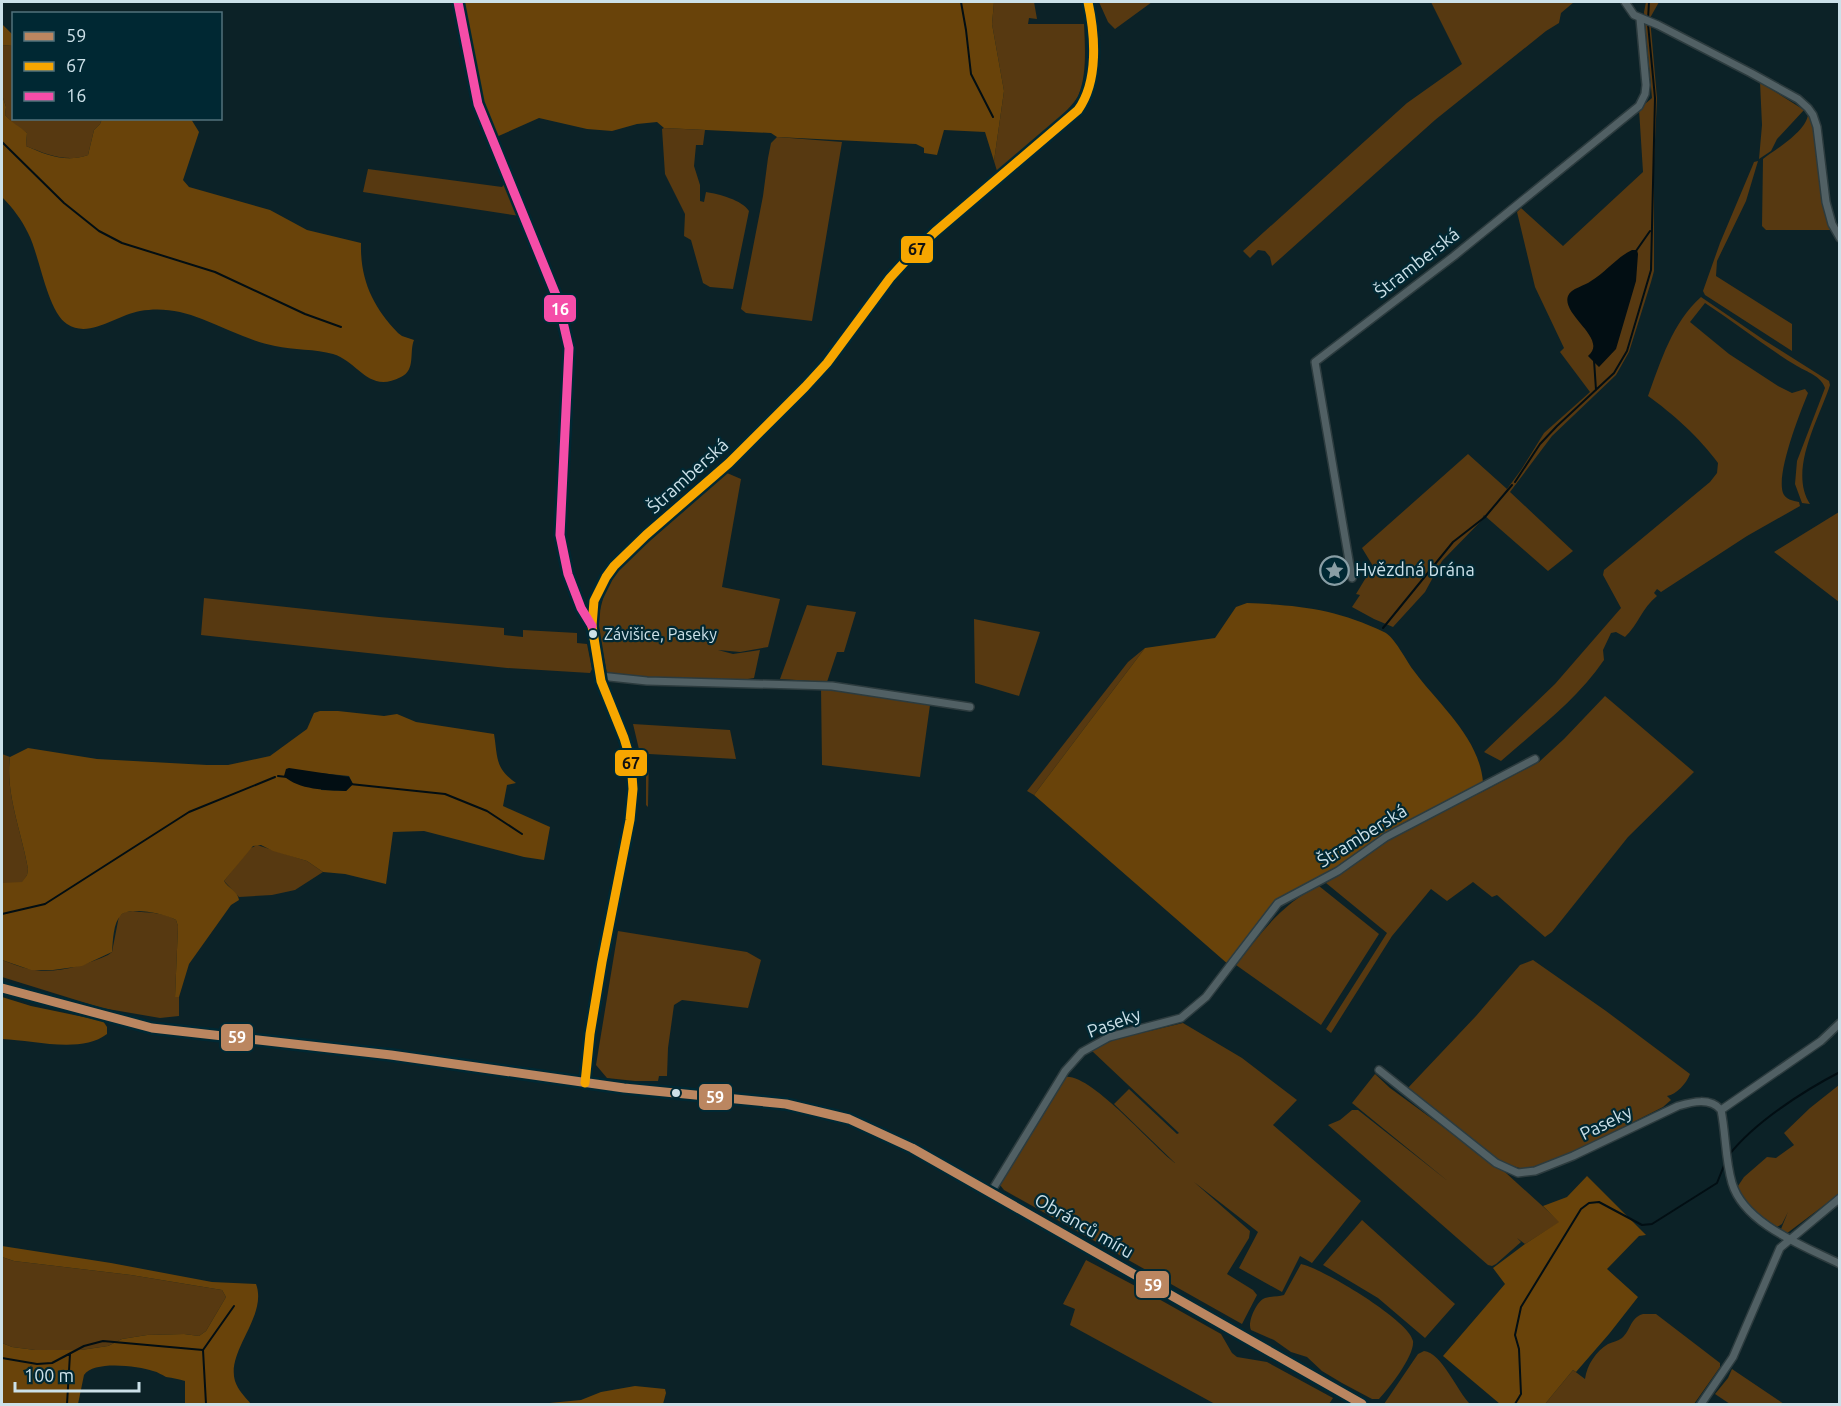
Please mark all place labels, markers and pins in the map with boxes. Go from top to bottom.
place icon: Hvězdná brána [1318,554,1350,586]
place label: Hvězdná brána [1355,559,1475,579]
place label: Závišice, Paseky [604,625,717,643]
marker: Závišice, Paseky [587,628,599,640]
unlabelled marker [670,1087,682,1099]

